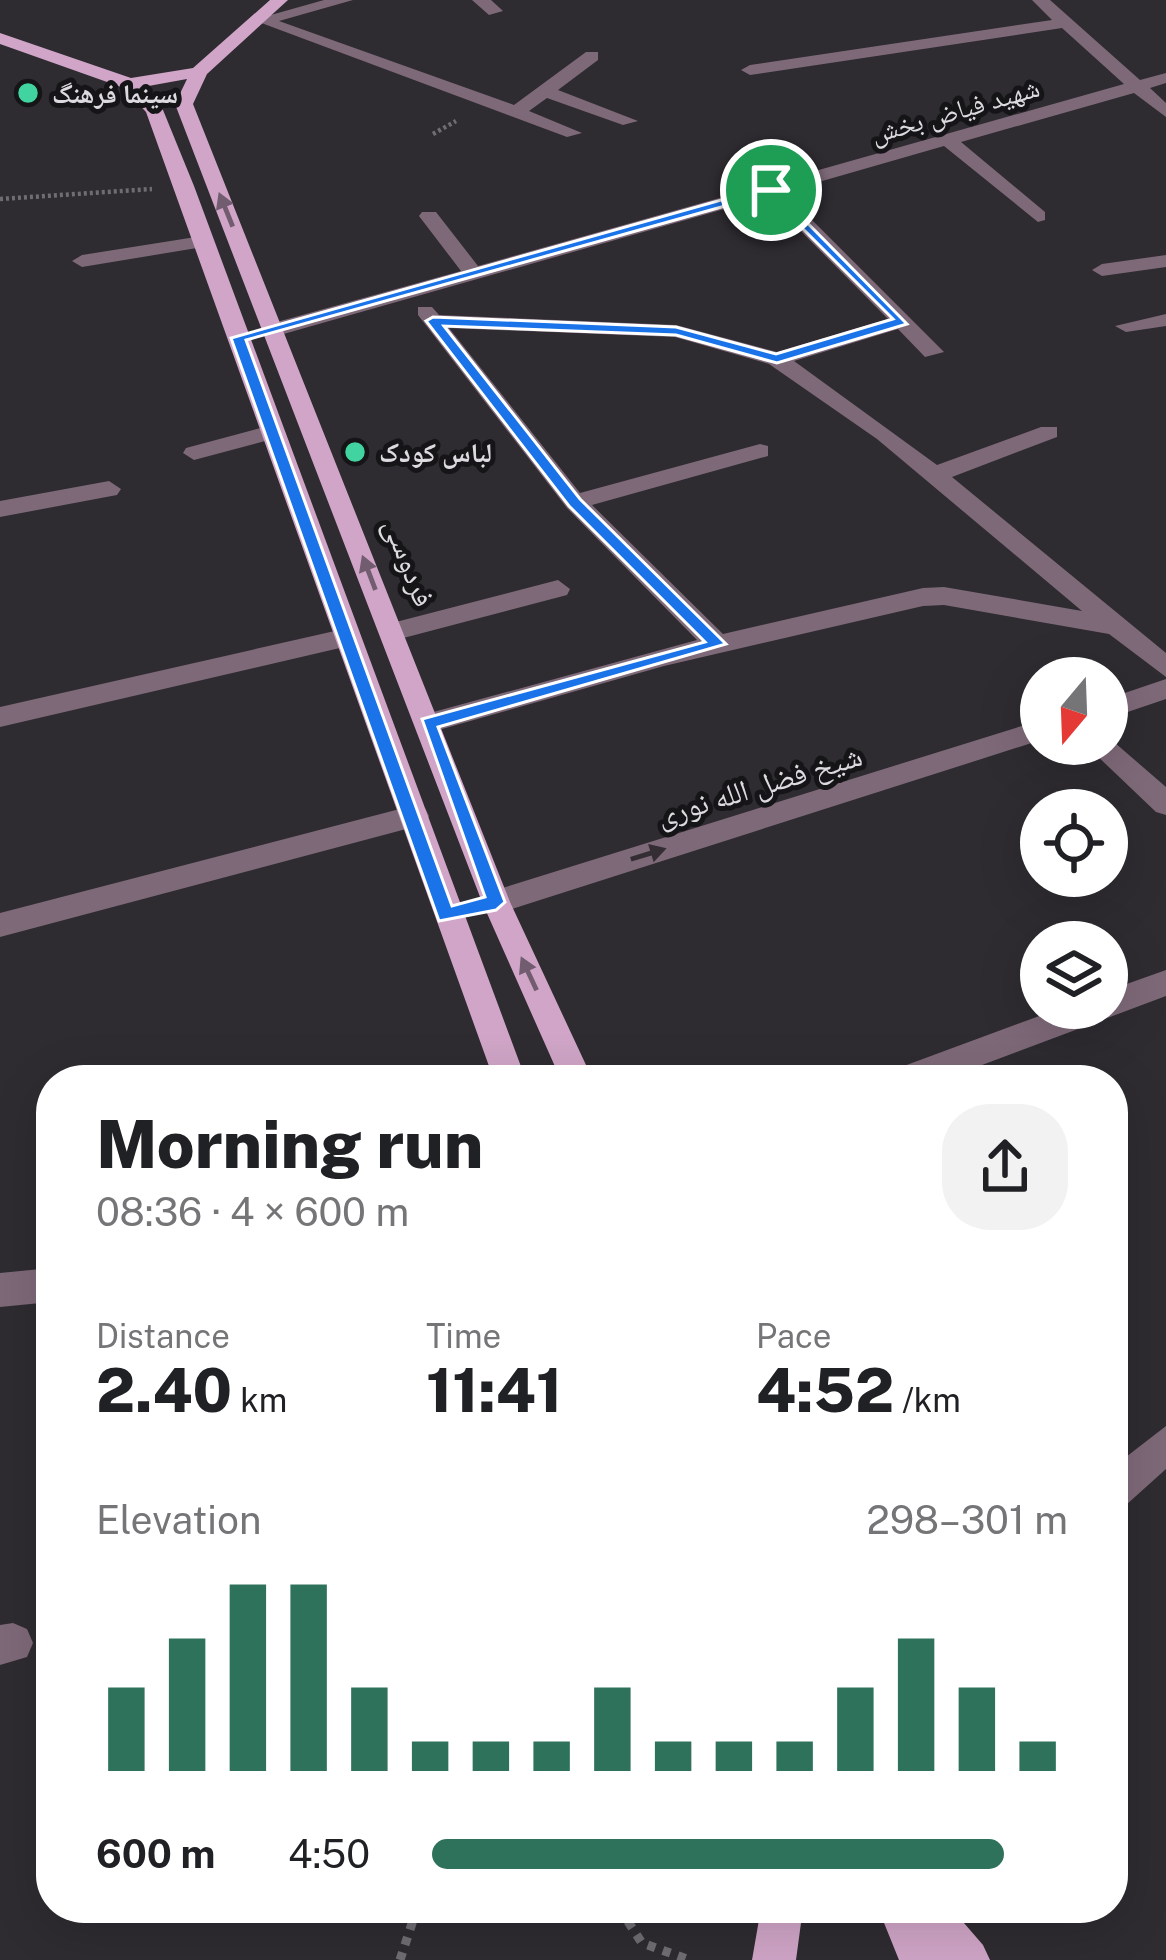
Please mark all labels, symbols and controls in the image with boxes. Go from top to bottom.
street label: شهید فیاض بخش [867,71,1043,150]
place label: سینما فرهنگ [52,77,178,109]
marker: سینما فرهنگ [15,80,41,106]
pin [720,139,822,241]
icon: arrive [738,157,804,223]
one-way arrow [215,191,234,227]
place label: لباس کودک [379,436,492,469]
marker: لباس کودک [342,439,368,465]
street label: فردوسی [376,513,443,612]
one-way arrow [358,554,377,590]
north arrow [1020,657,1128,765]
map controls [1020,657,1128,1029]
street label: شیخ فضل الله نوری [652,737,867,835]
button: locate [1020,789,1128,897]
one-way arrow [630,844,666,862]
button: layers [1020,921,1128,1029]
one-way arrow [519,956,539,991]
button: share [942,1104,1068,1230]
text: Morning run [96,1105,483,1183]
text: 08:36 · 4 × 600 m [96,1189,409,1235]
text: Distance [96,1317,230,1355]
text: Time [426,1317,501,1355]
text: Pace [756,1317,831,1355]
text: 2.40 [96,1355,232,1426]
text: 11:41 [426,1355,562,1426]
text: 4:52 [756,1355,894,1426]
text: km [232,1381,287,1419]
text: /km [894,1381,961,1419]
text: Elevation [96,1497,262,1543]
text: 298–301 m [866,1497,1068,1543]
text: 600 m [96,1831,216,1877]
text: 4:50 [288,1831,370,1877]

